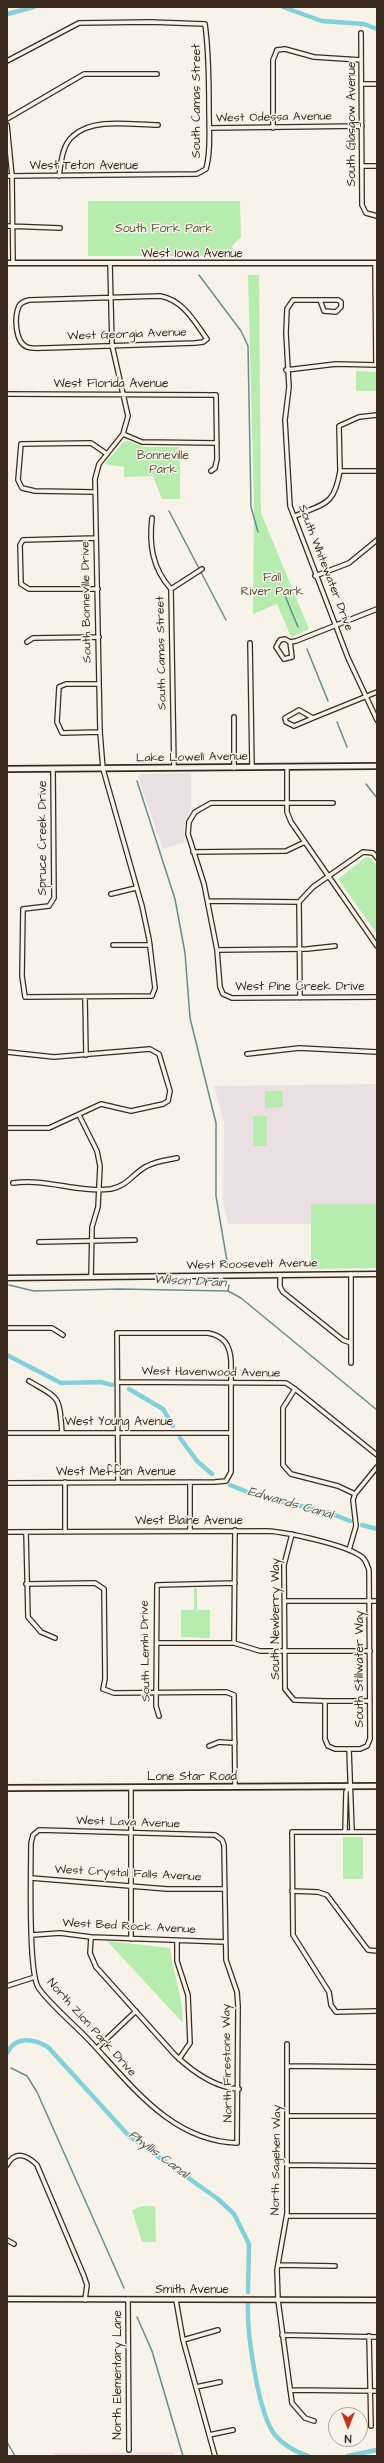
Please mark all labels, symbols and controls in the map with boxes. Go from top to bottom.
street label: South Camas Street [190,44,204,158]
street label: South Glasgow Avenue [345,62,359,186]
street label: West Odessa Avenue [216,110,332,126]
street label: West Teton Avenue [30,159,138,173]
park label: South Fork Park [115,222,213,236]
street label: West Iowa Avenue [141,247,243,261]
street label: West Georgia Avenue [67,326,187,344]
street label: West Florida Avenue [54,377,168,391]
park label: Bonneville Park [137,449,189,477]
street label: South Whitewater Drive [294,503,356,633]
street label: South Bonneville Drive [79,541,95,663]
park label: Fall River Park [241,571,303,599]
street label: South Camas Street [154,596,170,710]
street label: Lake Lowell Avenue [136,750,248,766]
street label: Spruce Creek Drive [36,780,50,896]
street label: West Pine Creek Drive [235,980,365,994]
street label: West Roosevelt Avenue [186,1257,318,1273]
water label: Wilson Drain [153,1272,227,1292]
street label: West Havenwood Avenue [142,1365,280,1381]
street label: West Young Avenue [65,1415,173,1429]
street label: West Meffan Avenue [56,1465,176,1479]
water label: Edwards Canal [246,1484,334,1524]
street label: West Blaine Avenue [135,1514,243,1528]
street label: South Newberry Way [269,1558,283,1680]
street label: South Lemhi Drive [138,1600,154,1702]
street label: South Stillwater Way [353,1611,367,1727]
street label: Lone Star Road [147,1770,237,1784]
street label: West Lava Avenue [76,1814,180,1832]
street label: West Crystal Falls Avenue [54,1863,202,1885]
street label: West Bed Rock Avenue [62,1916,196,1938]
street label: North Zion Park Drive [43,1976,139,2080]
street label: North Firestone Way [220,2004,236,2122]
street label: North Sagehen Way [269,2105,285,2215]
water label: Phyllis Canal [125,2128,191,2182]
street label: Smith Avenue [155,2283,229,2297]
street label: North Elementary Lane [111,2310,125,2440]
north arrow [328,2407,368,2447]
text: N [345,2431,351,2446]

